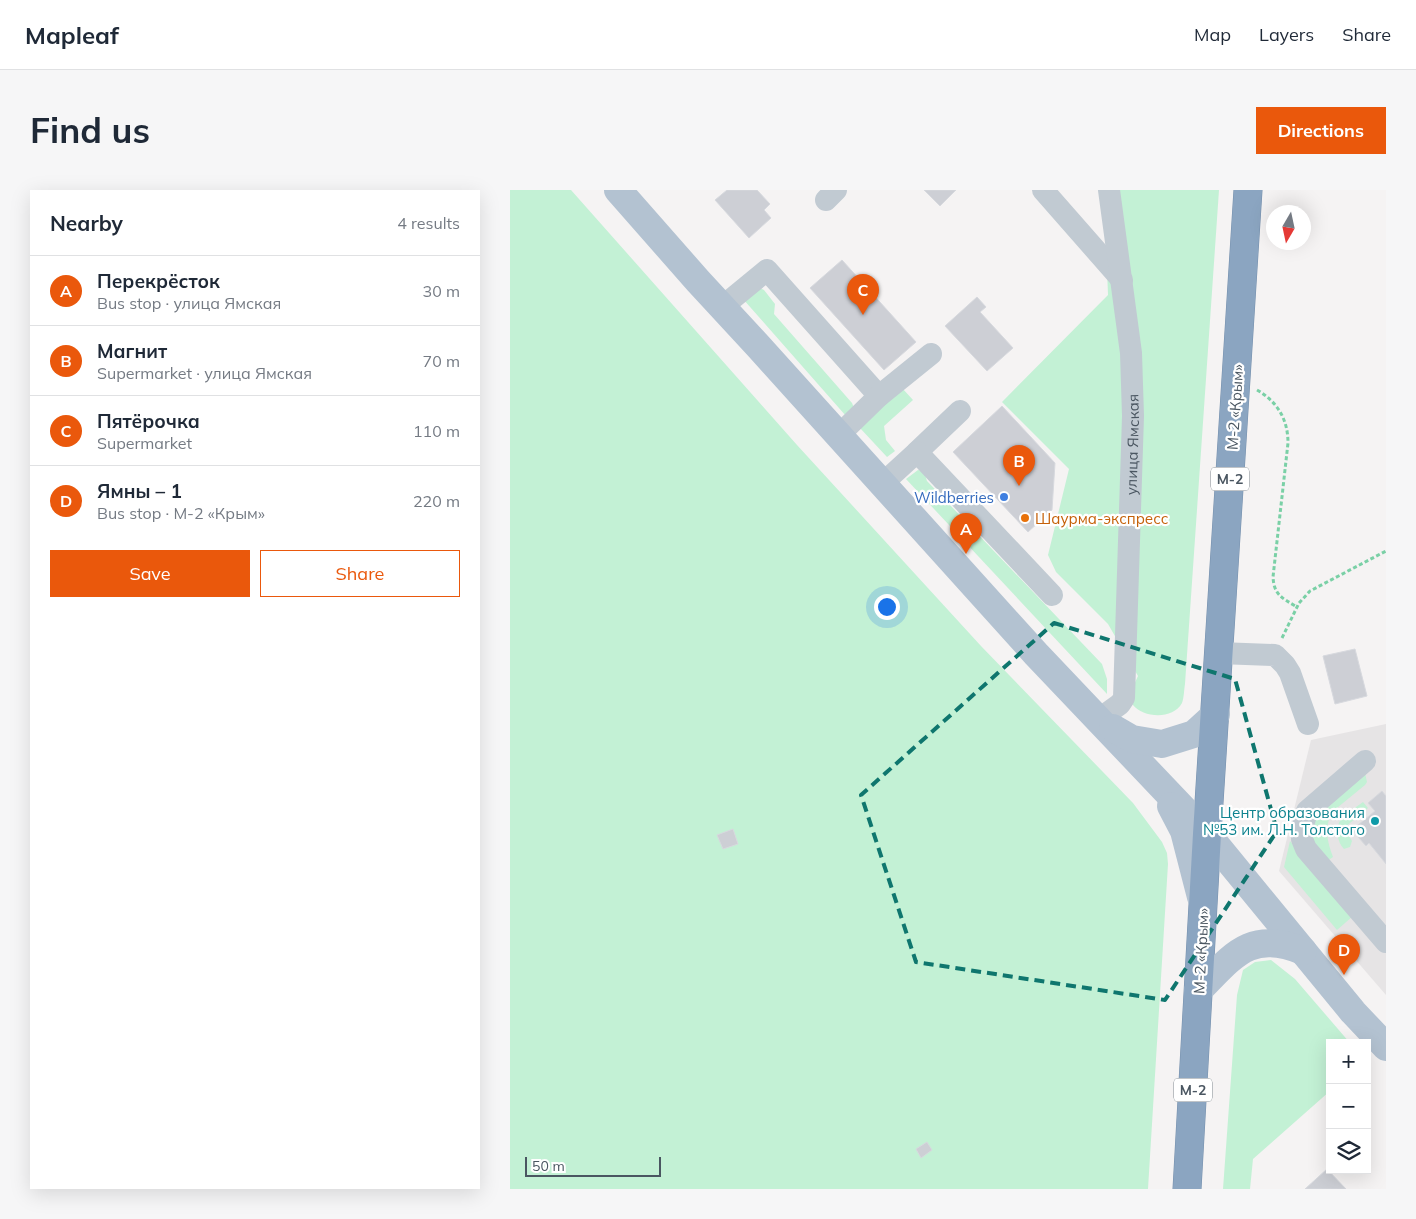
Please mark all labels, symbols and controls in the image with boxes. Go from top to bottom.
text: Mapleaf [25,20,119,50]
text: Map [1194,23,1231,46]
text: Layers [1259,23,1314,46]
text: Share [1342,23,1391,46]
button: Directions [1256,107,1386,154]
text: Find us [30,108,150,152]
north arrow [1266,205,1311,250]
text: Nearby [50,210,123,236]
text: 4 results [397,213,460,233]
text: Перекрёсток [97,269,220,293]
pin: C [847,274,879,315]
text: A [60,281,72,301]
text: 30 m [423,281,460,301]
text: Bus stop · улица Ямская [97,293,281,313]
text: Магнит [97,339,167,363]
text: B [60,351,72,371]
text: 70 m [423,351,460,371]
text: Supermarket · улица Ямская [97,363,312,383]
street label: М-2 «Крым» [1223,363,1247,450]
street label: улица Ямская [1121,394,1143,495]
text: Пятёрочка [97,409,200,433]
text: C [61,421,71,441]
text: 110 m [413,421,460,441]
text: Supermarket [97,433,192,453]
pin: B [1003,445,1035,486]
road number: М-2 [1211,468,1249,490]
text: Ямны – 1 [97,479,182,503]
place label: Wildberries [914,488,994,507]
text: D [60,491,72,511]
text: 220 m [413,491,460,511]
marker: Wildberries [998,491,1010,503]
text: Bus stop · М-2 «Крым» [97,503,265,523]
place label: Шаурма-экспресс [1035,509,1168,528]
marker: Шаурма-экспресс [1019,512,1031,524]
pin: A [950,513,982,554]
button: Save [50,550,250,597]
button: Share [260,550,460,597]
your location [874,594,900,620]
place label: Центр образования №53 им. Л.Н. Толстого [1203,803,1365,839]
marker: Центр образования №53 им. Л.Н. Толстого [1369,815,1381,827]
street label: М-2 «Крым» [1189,907,1213,994]
pin: D [1328,934,1360,975]
map controls [1326,1039,1371,1174]
button: + [1326,1039,1371,1084]
road number: М-2 [1174,1078,1212,1102]
button: − [1326,1084,1371,1129]
button: layers [1326,1129,1371,1174]
scale bar [525,1154,661,1177]
text: 50 m [532,1157,565,1175]

